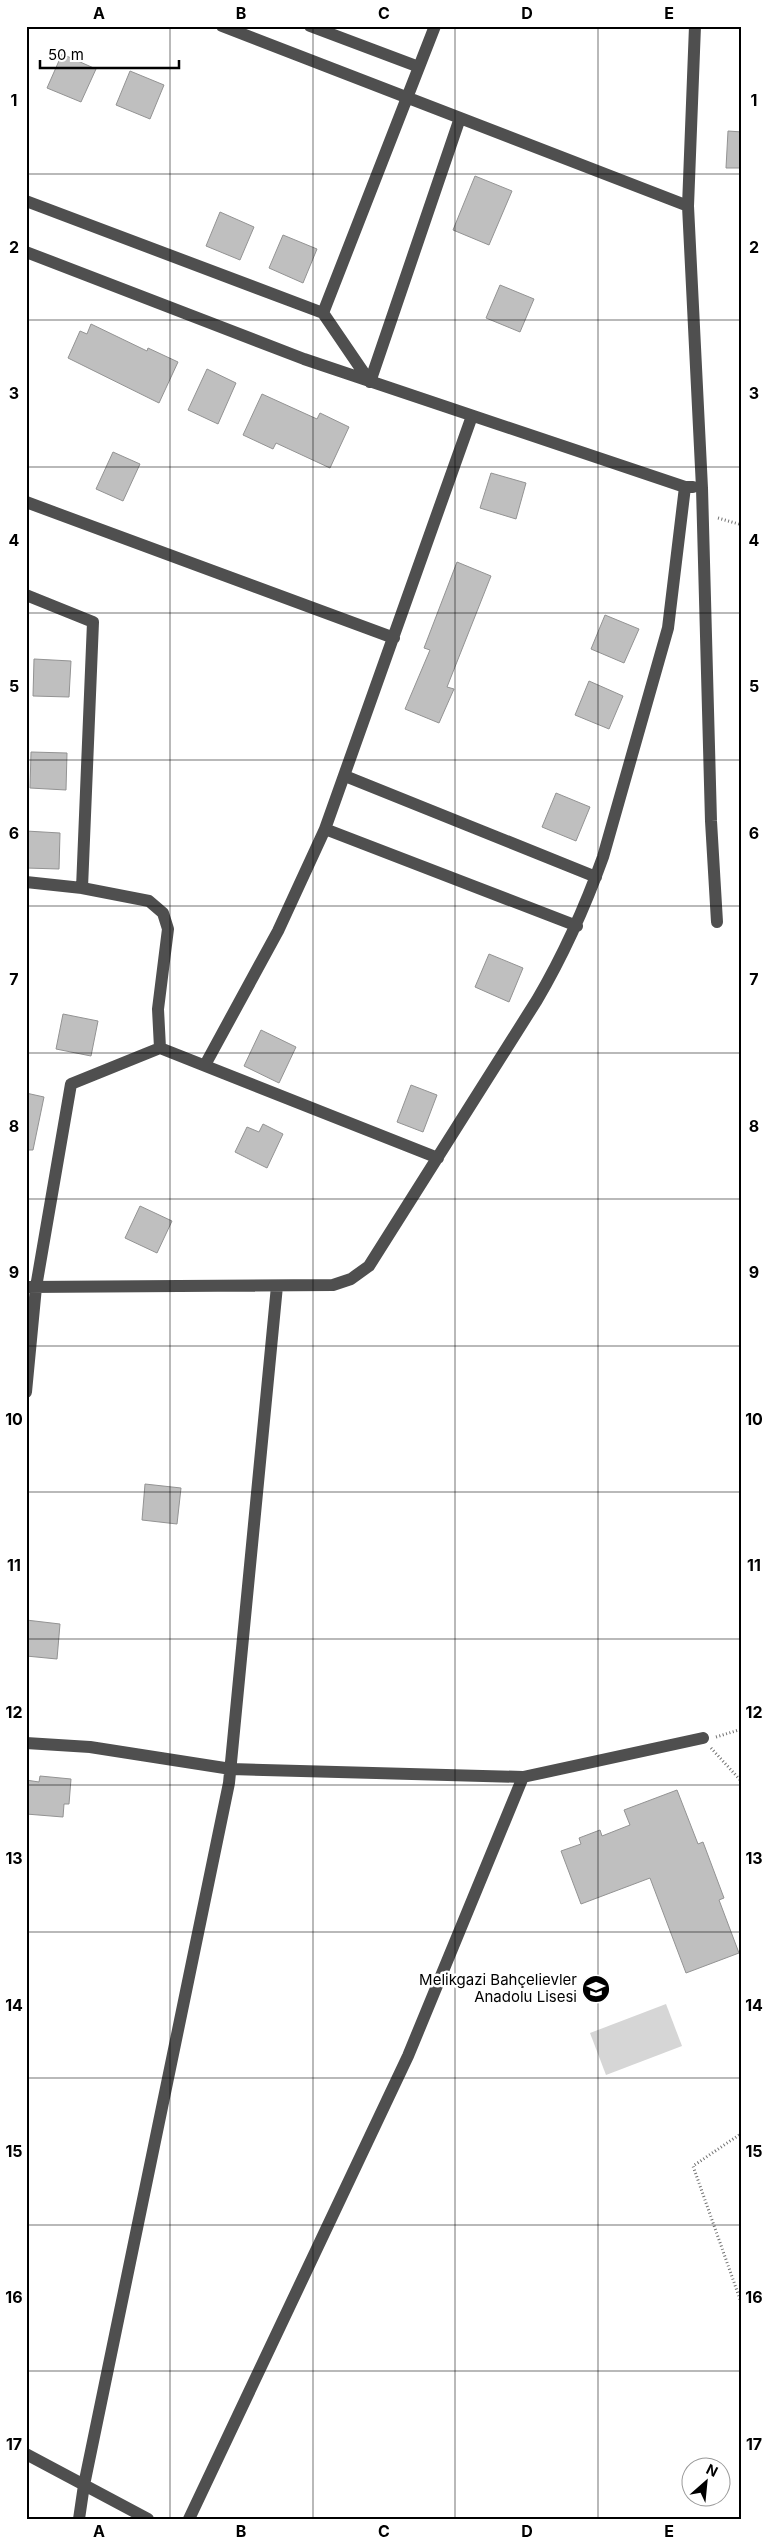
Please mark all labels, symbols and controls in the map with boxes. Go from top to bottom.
text: A [93,3,105,23]
text: B [236,3,246,23]
text: C [378,3,390,23]
text: D [521,3,533,23]
text: E [664,3,674,23]
scale bar [40,38,179,70]
text: 50 m [48,45,84,64]
text: 1 [11,90,17,110]
text: 1 [751,90,757,110]
text: 2 [9,237,19,257]
text: 2 [749,237,759,257]
text: 3 [9,383,19,403]
text: 3 [749,383,759,403]
text: 4 [9,530,20,550]
text: 4 [749,530,760,550]
text: 5 [9,676,19,696]
text: 5 [749,676,759,696]
text: 6 [9,823,19,843]
text: 6 [749,823,759,843]
text: 7 [9,969,19,989]
text: 7 [749,969,759,989]
text: 8 [9,1116,19,1136]
text: 8 [749,1116,759,1136]
text: 9 [9,1262,19,1282]
text: 9 [749,1262,759,1282]
text: 10 [5,1409,23,1429]
text: 10 [745,1409,763,1429]
text: 11 [7,1555,21,1575]
text: 11 [747,1555,761,1575]
text: 12 [6,1702,22,1722]
text: 12 [746,1702,762,1722]
text: 13 [5,1848,23,1868]
text: 13 [745,1848,763,1868]
place label: Melikgazi Bahçelievler Anadolu Lisesi [419,1970,577,2006]
school or university icon: Melikgazi Bahçelievler Anadolu Lisesi [581,1974,611,2004]
text: 14 [5,1995,23,2015]
text: 14 [745,1995,763,2015]
text: 15 [5,2141,23,2161]
text: 15 [745,2141,763,2161]
text: 16 [5,2287,23,2307]
text: 16 [745,2287,763,2307]
text: 17 [6,2434,22,2454]
text: 17 [746,2434,762,2454]
north arrow [680,2458,730,2508]
text: N [704,2460,721,2480]
text: A [93,2521,105,2541]
text: B [236,2521,246,2541]
text: C [378,2521,390,2541]
text: D [521,2521,533,2541]
text: E [664,2521,674,2541]

